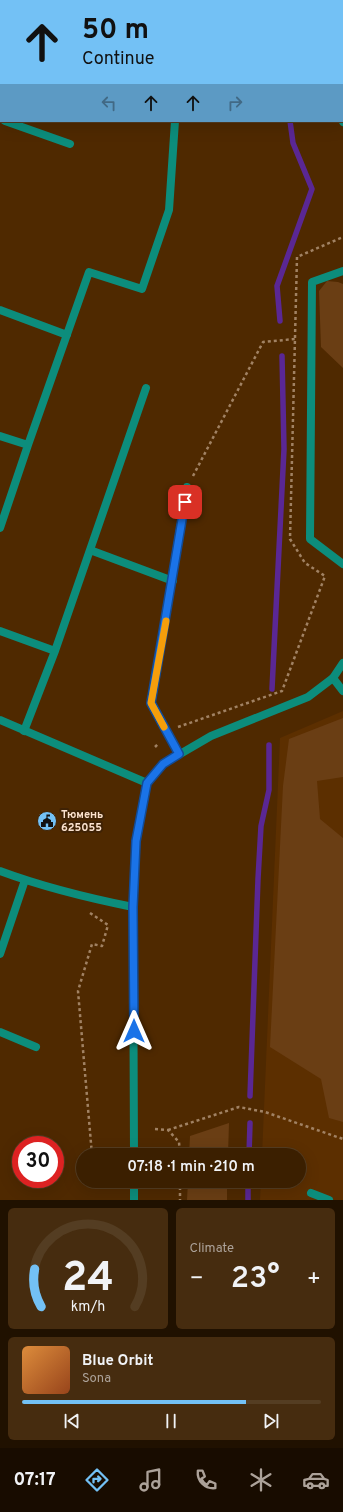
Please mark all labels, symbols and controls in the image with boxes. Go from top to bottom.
text: 50 m [82,13,149,49]
icon: ahead [16,16,68,68]
text: Continue [82,48,154,71]
icon: left [98,92,120,114]
icon: ahead [140,92,162,114]
icon: ahead [182,92,204,114]
icon: right [224,92,246,114]
pin [168,485,202,519]
icon: arrive [174,491,196,513]
place label: Тюмень 625055 [61,808,103,835]
public building icon: Тюмень 625055 [36,810,58,832]
position arrow [113,1010,155,1052]
speed limit sign: 30 [12,1136,64,1188]
text: 07:18 · 1 min · 210 m [127,1158,255,1177]
text: Climate [190,1241,234,1257]
text: 24 [62,1252,114,1305]
text: 23° [231,1261,280,1298]
text: − [190,1266,204,1293]
text: + [307,1266,321,1293]
text: km/h [70,1297,105,1315]
text: Blue Orbit [82,1352,153,1371]
text: Sona [82,1371,111,1387]
icon: previous [61,1410,83,1432]
icon: pause [160,1410,182,1432]
icon: next [260,1410,282,1432]
icon: directions [83,1466,111,1494]
icon: music [137,1466,165,1494]
icon: phone [192,1466,220,1494]
icon: climate [247,1466,275,1494]
icon: car [302,1466,330,1494]
text: 07:17 [13,1469,56,1492]

